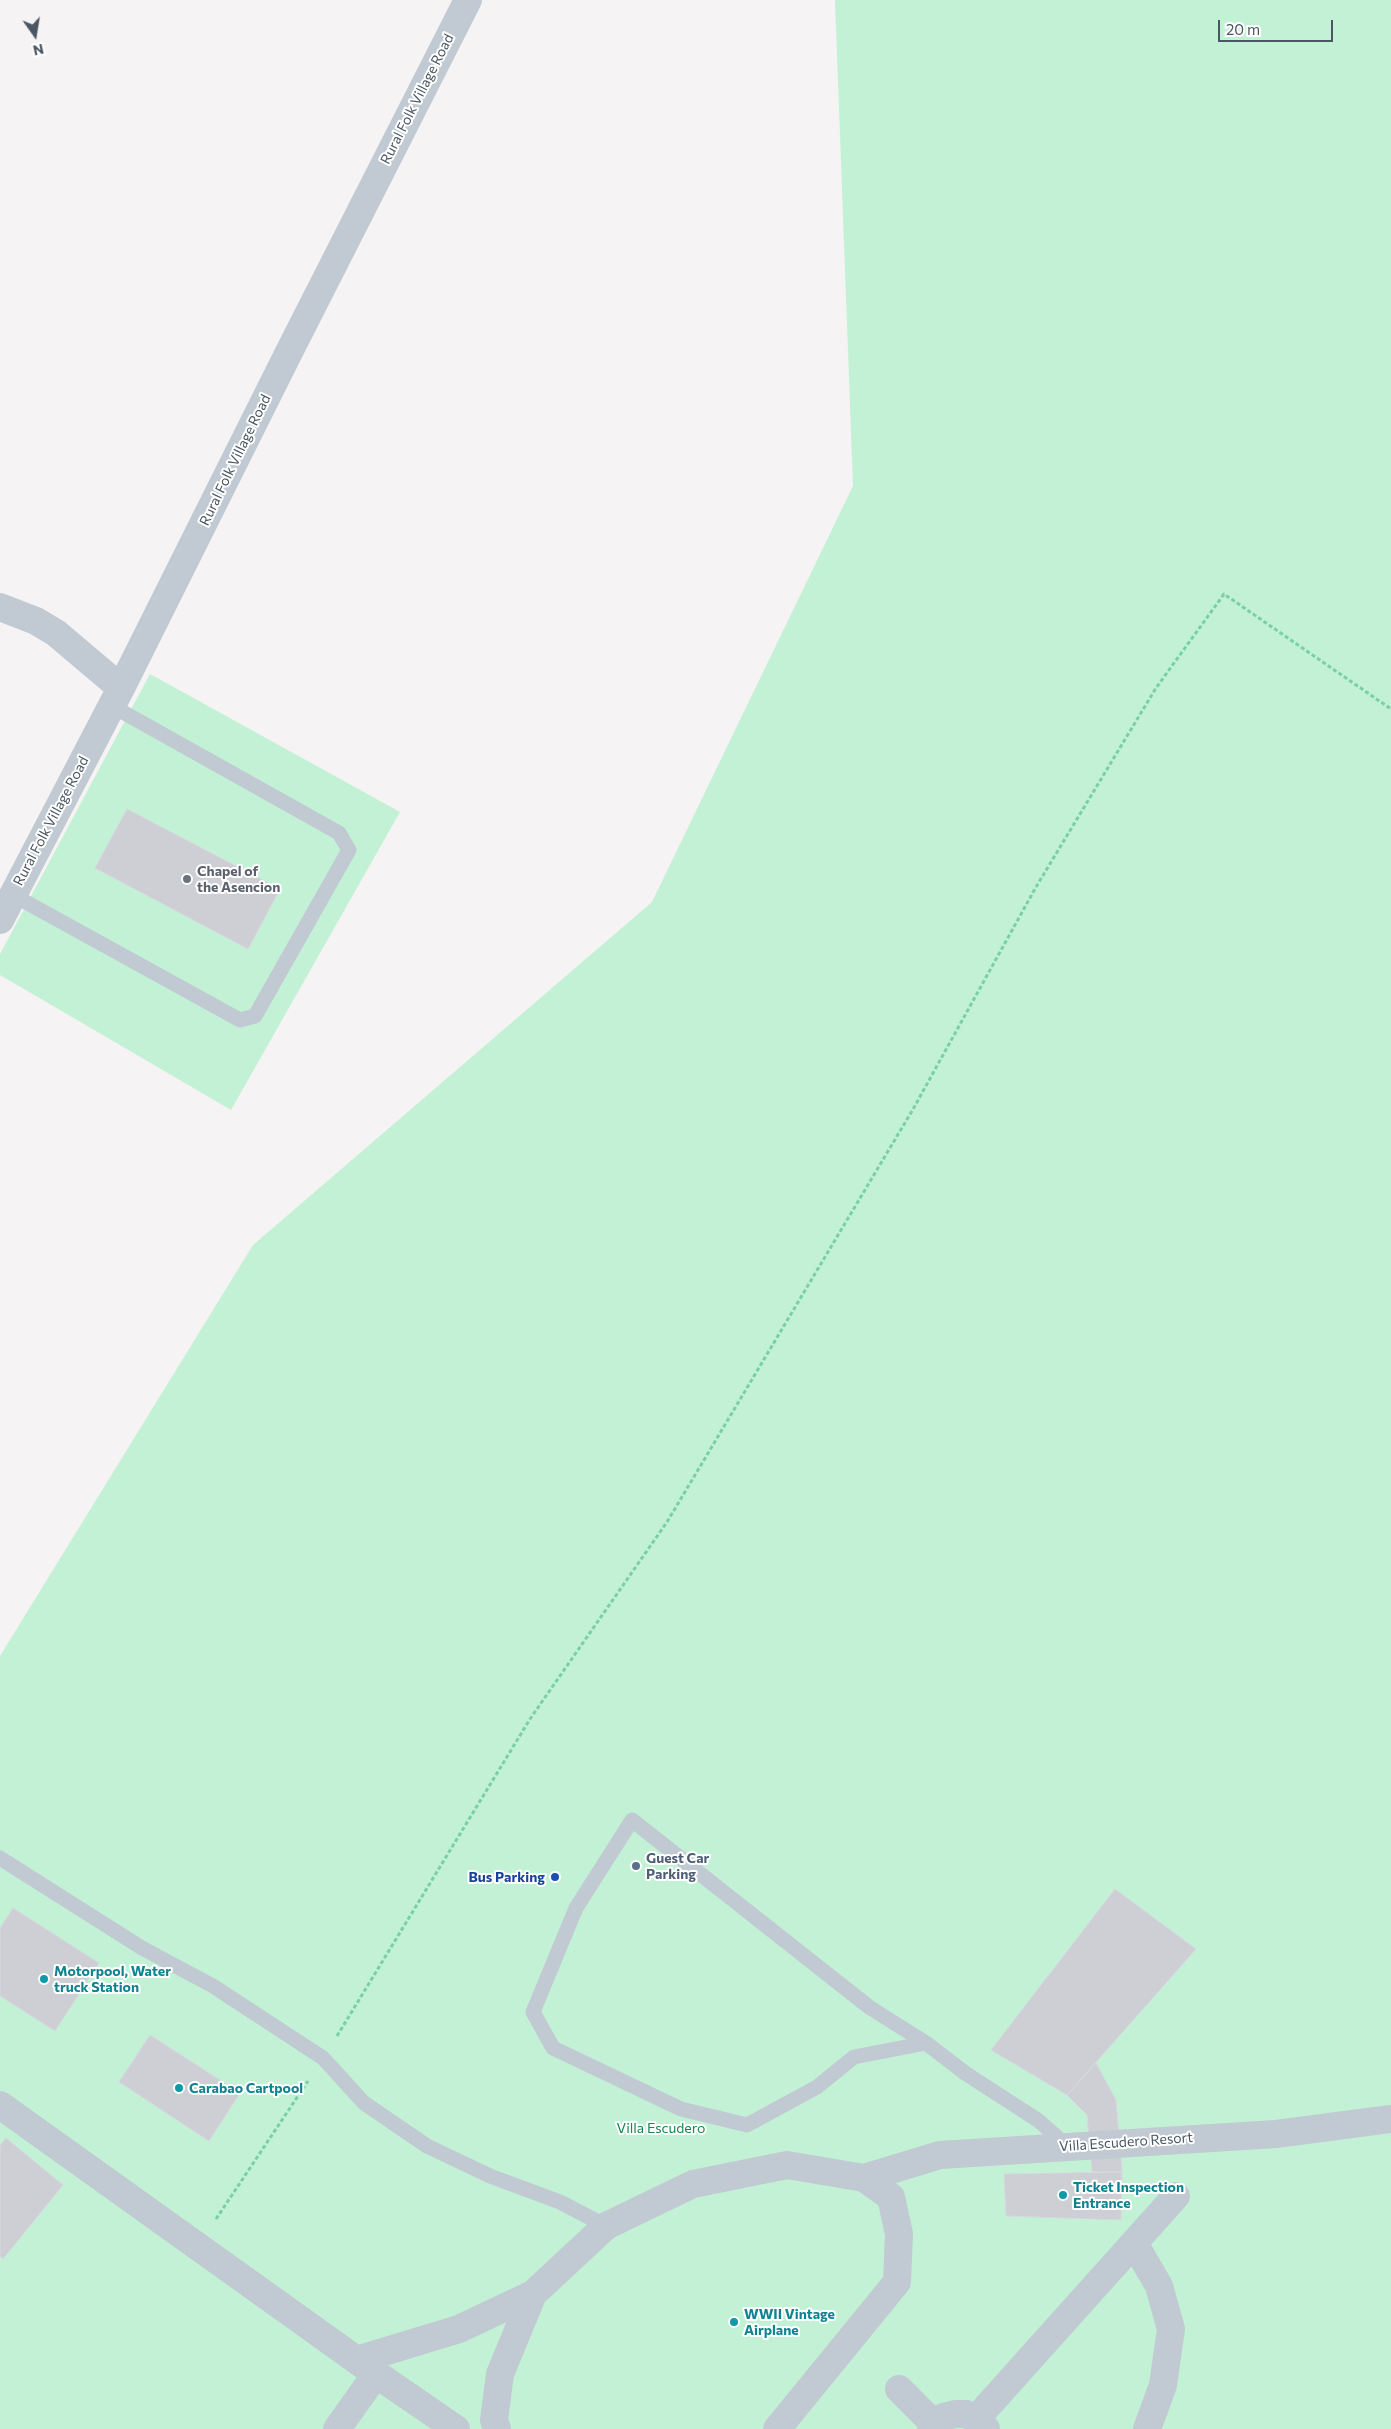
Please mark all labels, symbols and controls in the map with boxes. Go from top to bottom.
north arrow [10,10,60,60]
scale bar [1221,10,1336,42]
text: 20 m [1226,20,1260,38]
street label: Rural Folk Village Road [377,31,457,167]
text: N [31,41,46,60]
street label: Rural Folk Village Road [196,392,274,528]
street label: Rural Folk Village Road [10,754,92,888]
place label: Chapel of the Asencion [197,863,280,896]
marker: Chapel of the Asencion [181,873,193,885]
place label: Guest Car Parking [646,1850,709,1882]
marker: Guest Car Parking [630,1860,642,1872]
place label: Bus Parking [469,1869,545,1885]
marker: Bus Parking [549,1871,561,1883]
place label: Motorpool, Water truck Station [54,1963,171,1995]
marker: Motorpool, Water truck Station [38,1973,50,1985]
place label: Carabao Cartpool [189,2080,303,2096]
marker: Carabao Cartpool [173,2082,185,2094]
park label: Villa Escudero [617,2120,705,2136]
street label: Villa Escudero Resort [1059,2129,1193,2155]
place label: Ticket Inspection Entrance [1073,2179,1184,2212]
marker: Ticket Inspection Entrance [1057,2189,1069,2201]
place label: WWII Vintage Airplane [744,2306,835,2338]
marker: WWII Vintage Airplane [728,2316,740,2328]

